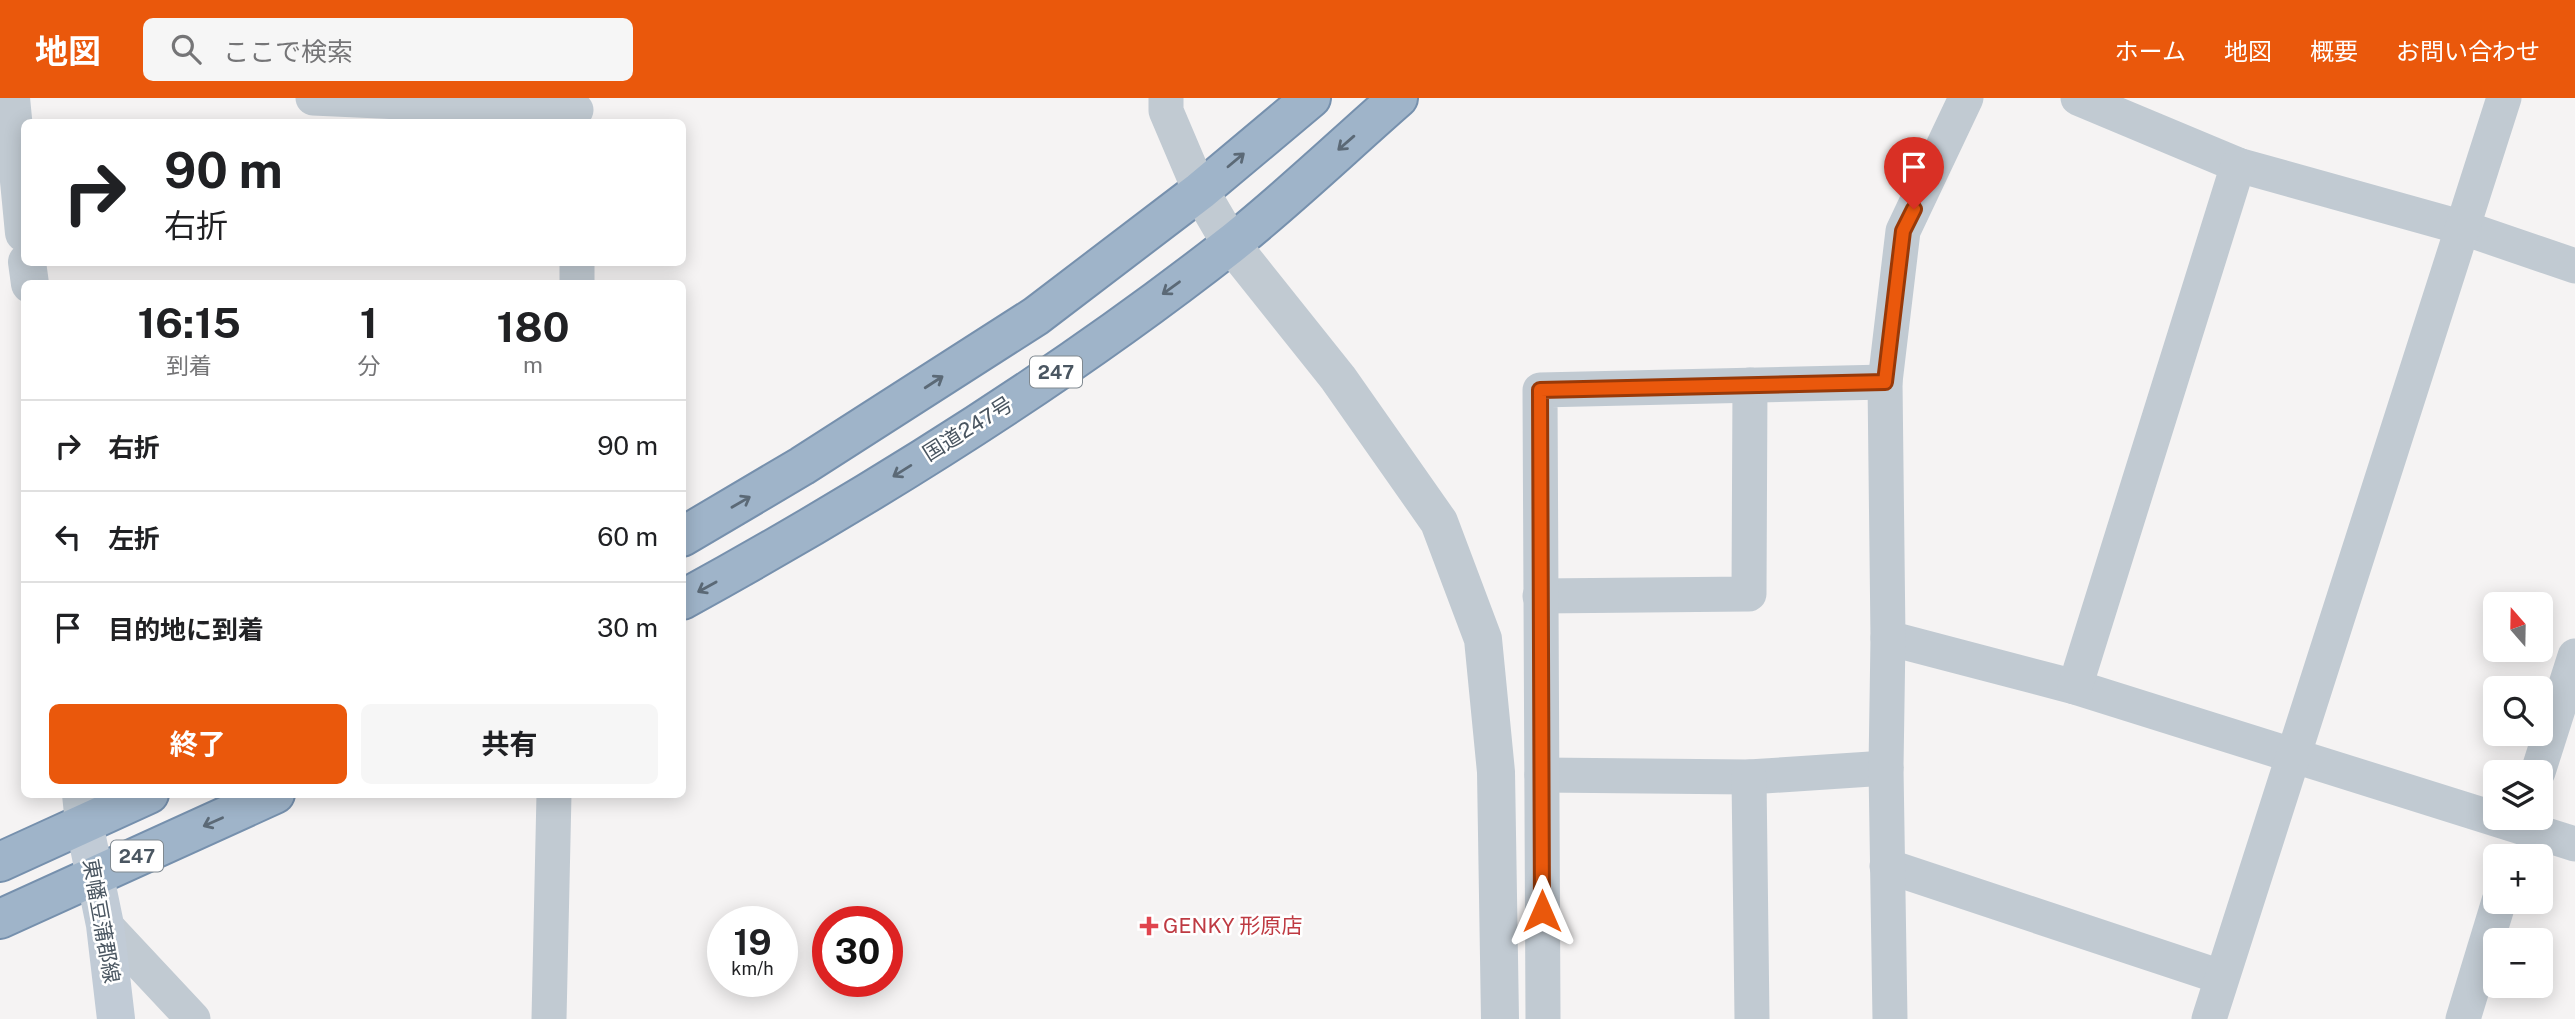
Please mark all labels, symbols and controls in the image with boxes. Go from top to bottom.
search box [143,18,633,81]
icon: search [167,30,205,68]
text: 地図 [35,32,101,70]
text: ここで検索 [223,36,353,67]
text: ホーム [2115,37,2186,65]
text: 地図 [2224,37,2272,65]
text: 概要 [2310,37,2358,65]
text: お問い合わせ [2396,37,2540,65]
one-way arrow [1338,135,1356,151]
pin [1884,137,1944,209]
text: 90 m [164,141,283,199]
icon: right [49,147,140,238]
icon: arrive [1895,148,1933,186]
one-way arrow [1227,153,1245,168]
text: 右折 [164,207,228,244]
one-way arrow [1162,280,1181,295]
text: 16:15 [137,298,241,347]
text: 1 [360,298,378,347]
text: 180 [497,302,570,351]
text: m [523,351,543,378]
text: 到着 [166,352,212,379]
text: 分 [357,352,380,379]
road number: 247 [1030,356,1082,388]
one-way arrow [924,374,944,388]
street label: 国道247号 [918,391,1017,466]
icon: right [49,427,87,465]
text: 90 m [597,430,658,461]
text: 右折 [108,432,160,463]
one-way arrow [893,464,913,478]
one-way arrow [731,495,751,509]
icon: left [49,518,87,556]
text: 60 m [597,521,658,552]
text: 左折 [108,523,160,554]
one-way arrow [697,580,717,594]
north arrow [2483,592,2553,662]
map controls [2483,592,2553,998]
icon: arrive [49,609,87,647]
text: 30 m [597,612,658,643]
text: 目的地に到着 [108,614,264,645]
button: search [2483,676,2553,746]
button: 終了 [49,704,347,784]
button: 共有 [361,704,658,784]
button: layers [2483,760,2553,830]
one-way arrow [202,816,224,829]
road number: 247 [111,841,163,872]
button: + [2483,844,2553,914]
street label: 東幡豆蒲郡線 [78,857,125,985]
position arrow [1505,874,1579,948]
speed limit sign: 30 [812,906,903,997]
place label: GENKY 形原店 [1163,913,1302,938]
marker: GENKY 形原店 [1141,918,1157,934]
text: 19 [733,922,772,963]
button: − [2483,928,2553,998]
text: km/h [731,958,774,979]

